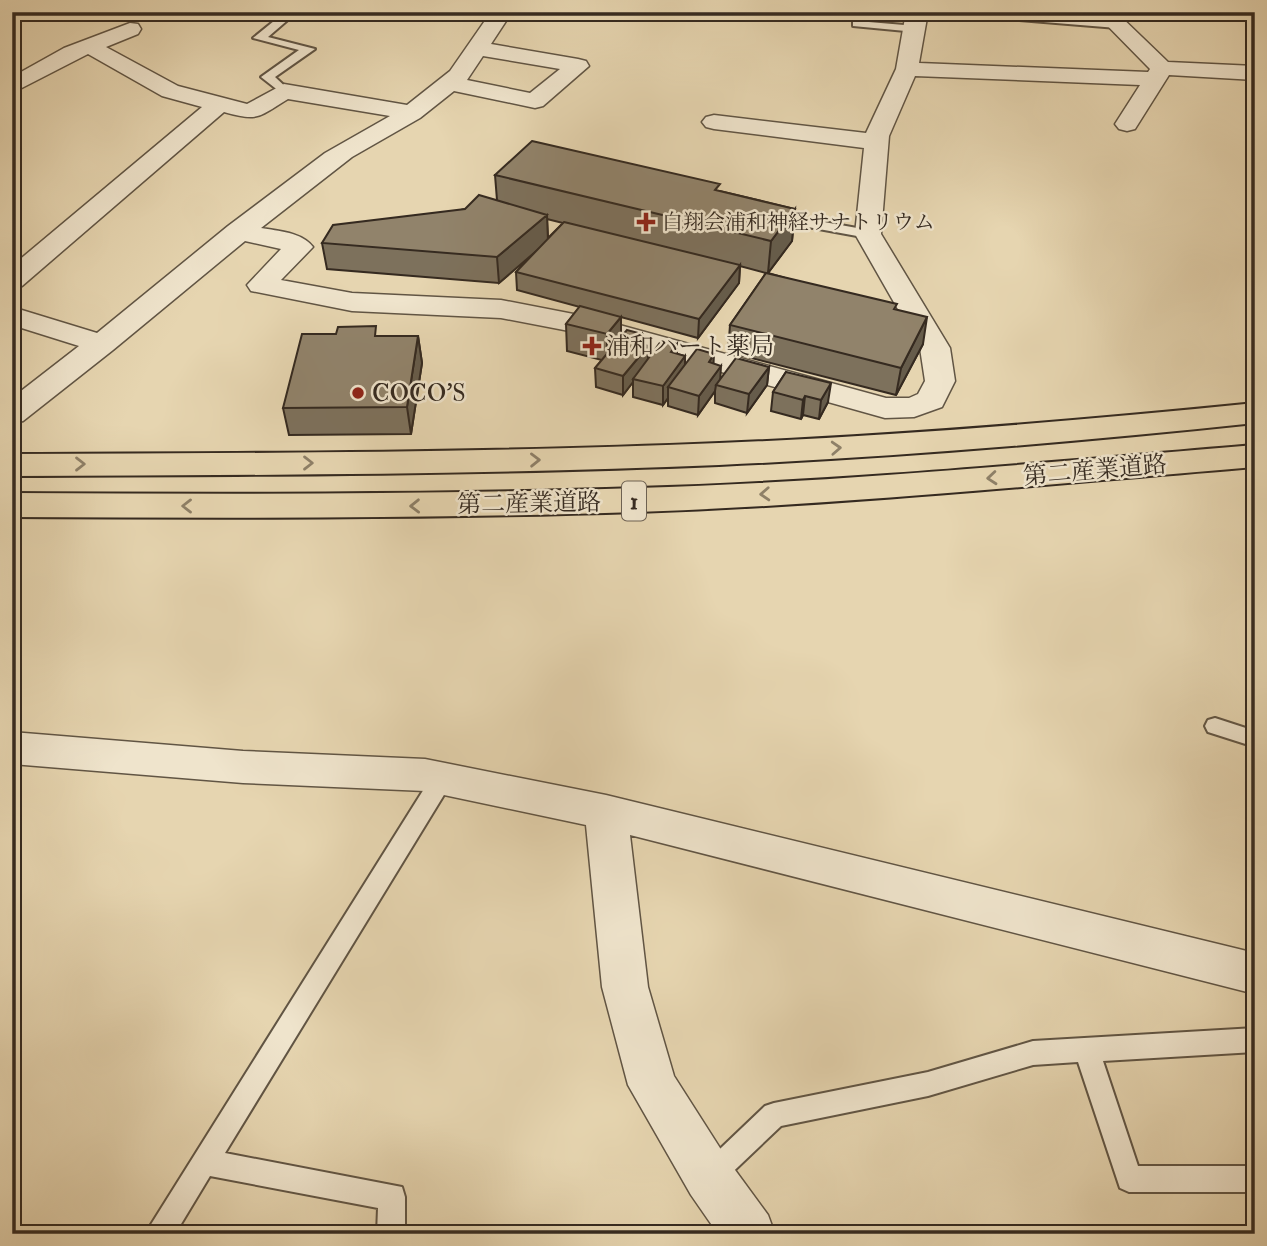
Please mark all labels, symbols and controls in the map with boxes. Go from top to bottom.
place label: 白翔会浦和神経サナトリウム [662,209,935,236]
marker: 白翔会浦和神経サナトリウム [636,212,656,232]
place label: 浦和ハート薬局 [606,331,774,362]
marker: 浦和ハート薬局 [584,338,600,354]
place label: COCO'S [372,378,466,409]
marker: COCO'S [350,385,366,401]
one-way arrow [831,440,842,455]
street label: 第二産業道路 [1022,449,1168,492]
one-way arrow [530,452,541,467]
one-way arrow [303,455,314,471]
one-way arrow [76,456,86,472]
one-way arrow [986,470,997,485]
road number: 1 [622,481,646,520]
one-way arrow [759,486,770,501]
street label: 第二産業道路 [457,487,601,520]
one-way arrow [182,498,192,514]
one-way arrow [409,499,420,514]

